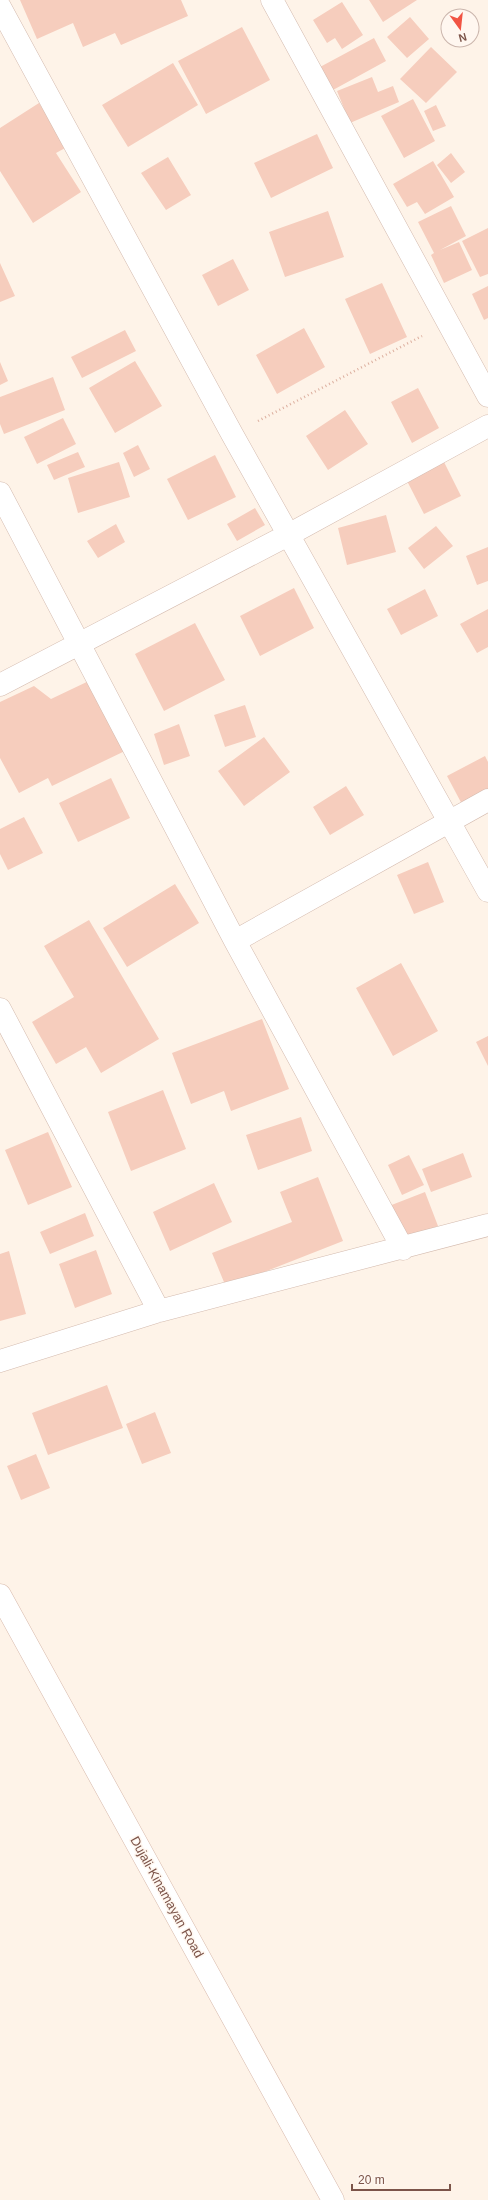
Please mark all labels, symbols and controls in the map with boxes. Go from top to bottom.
north arrow [440,8,480,48]
text: N [457,31,468,44]
street label: Dujali-Kinamayan Road [127,1834,207,1960]
scale bar [352,2166,450,2192]
text: 20 m [358,2173,385,2187]

